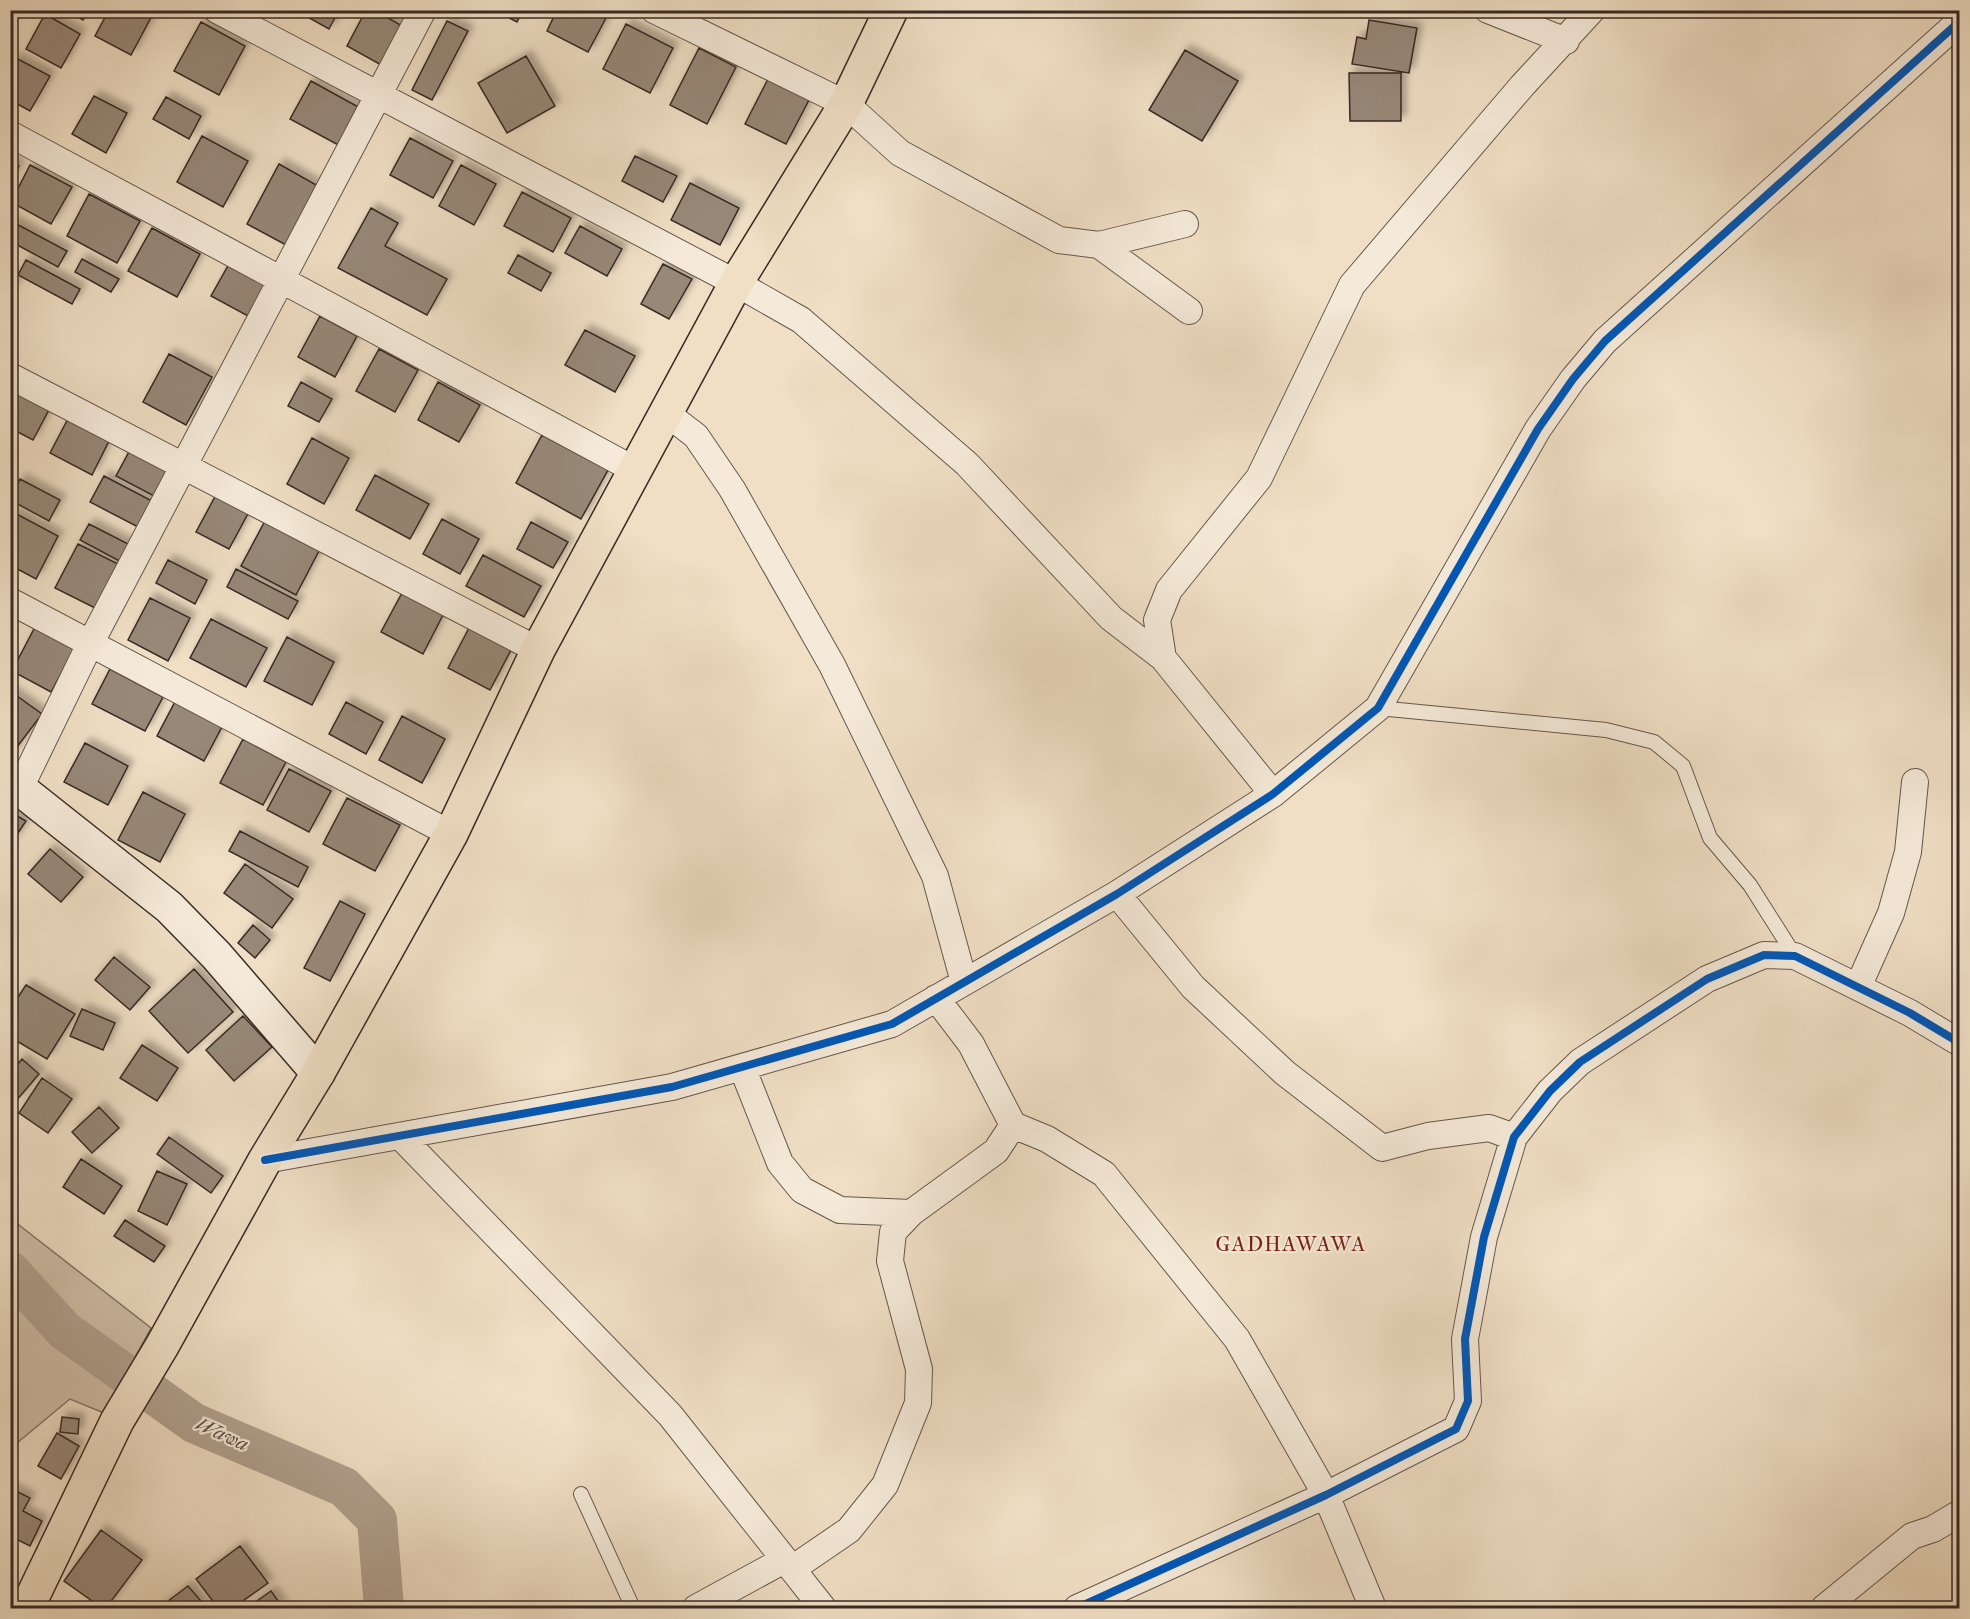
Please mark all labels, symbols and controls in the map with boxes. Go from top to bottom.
district label: GADHAWAWA [1215,1232,1367,1256]
water label: Wawa [192,1412,252,1456]

